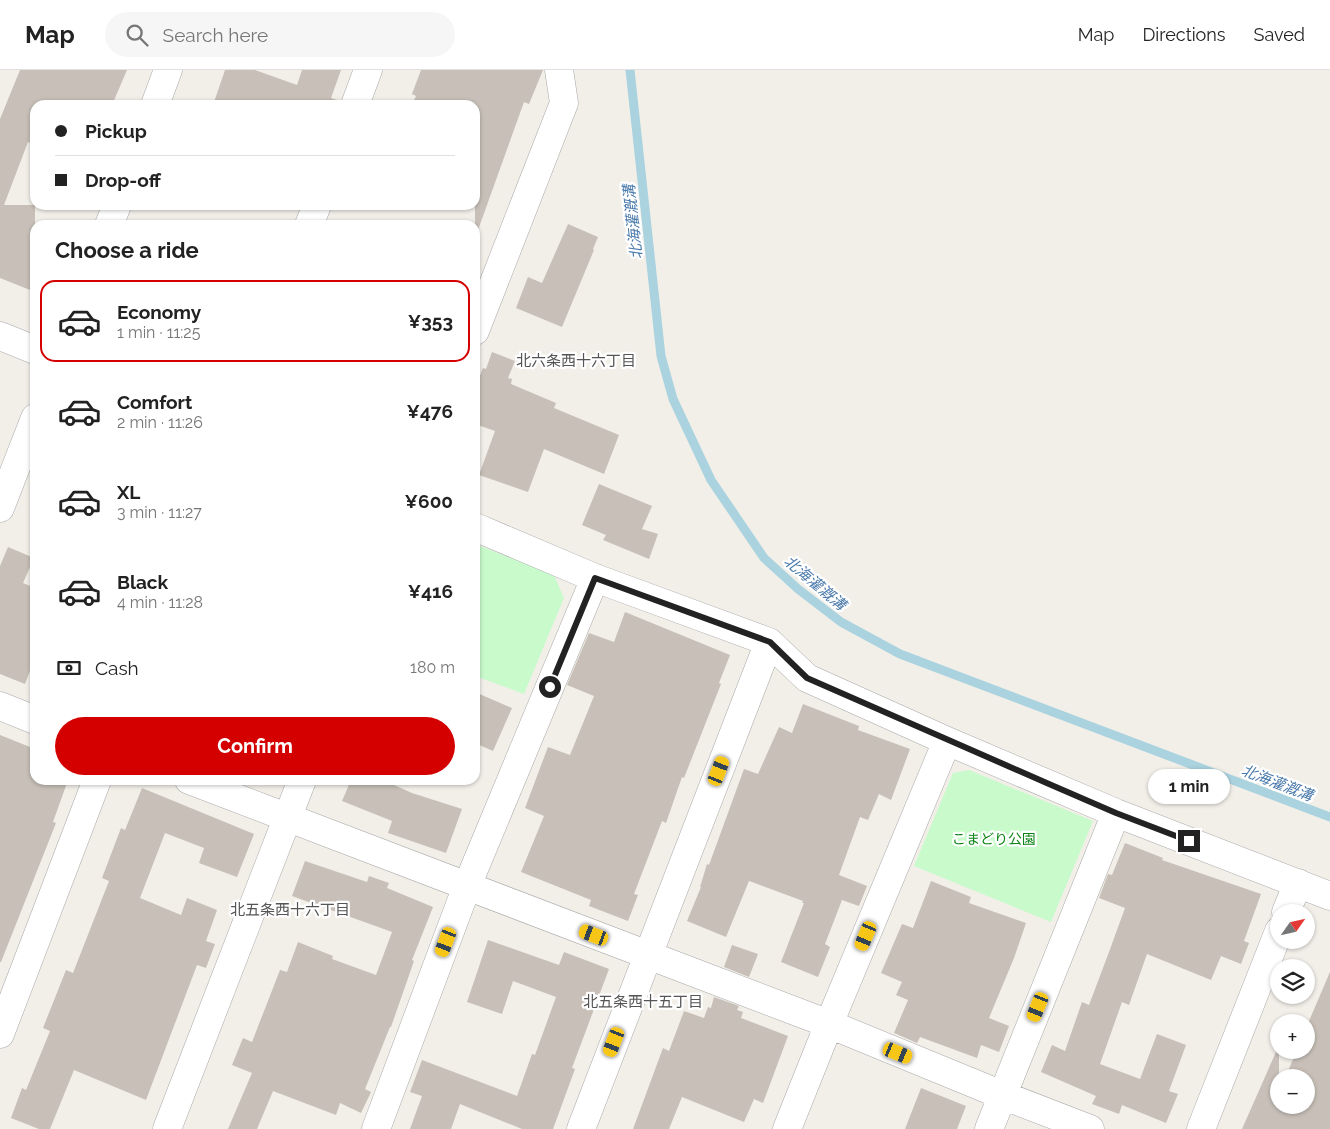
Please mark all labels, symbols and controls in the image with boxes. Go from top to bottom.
search box [105,12,455,57]
text: Map [25,20,75,49]
icon: search [123,21,151,49]
text: Search here [163,24,268,46]
text: Map [1078,24,1114,45]
text: Directions [1142,24,1226,45]
text: Saved [1254,24,1305,45]
text: Pickup [85,120,147,142]
text: Drop-off [85,169,161,191]
water label: 北海灌漑溝 [620,182,646,260]
text: Choose a ride [55,237,199,263]
icon: car [57,299,102,344]
text: Economy [117,301,201,323]
text: ¥353 [408,310,453,332]
text: 1 min · 11:25 [117,323,200,342]
district label: 北六条西十六丁目 [516,352,636,370]
icon: car [57,389,102,434]
text: Comfort [117,391,192,413]
text: ¥476 [406,400,453,422]
text: 2 min · 11:26 [117,413,203,432]
icon: car [57,479,102,524]
text: XL [117,481,140,503]
text: ¥600 [405,490,453,512]
text: 3 min · 11:27 [117,503,202,522]
water label: 北海灌漑溝 [780,552,851,615]
icon: car [57,569,102,614]
text: Black [117,571,168,593]
text: ¥416 [408,580,453,602]
text: 4 min · 11:28 [117,593,203,612]
icon: cash [55,654,83,682]
text: Cash [95,657,139,679]
text: 180 m [410,658,455,677]
route start [539,676,561,698]
button: Confirm [55,717,455,775]
car [706,754,731,788]
water label: 北海灌漑溝 [1239,761,1317,806]
callout: 1 min [1148,768,1230,804]
text: 1 min [1169,777,1209,796]
route end [1178,830,1200,852]
park label: こまどり公園 [952,831,1036,847]
district label: 北五条西十六丁目 [230,901,350,919]
north arrow [1270,904,1315,949]
map controls [1270,904,1315,1114]
car [853,919,878,953]
car [577,923,610,947]
car [433,925,458,959]
button: layers [1270,959,1315,1004]
car [1025,990,1050,1024]
district label: 北五条西十五丁目 [583,993,703,1011]
button: + [1270,1014,1315,1059]
car [601,1025,626,1059]
car [881,1040,914,1066]
button: − [1270,1069,1315,1114]

